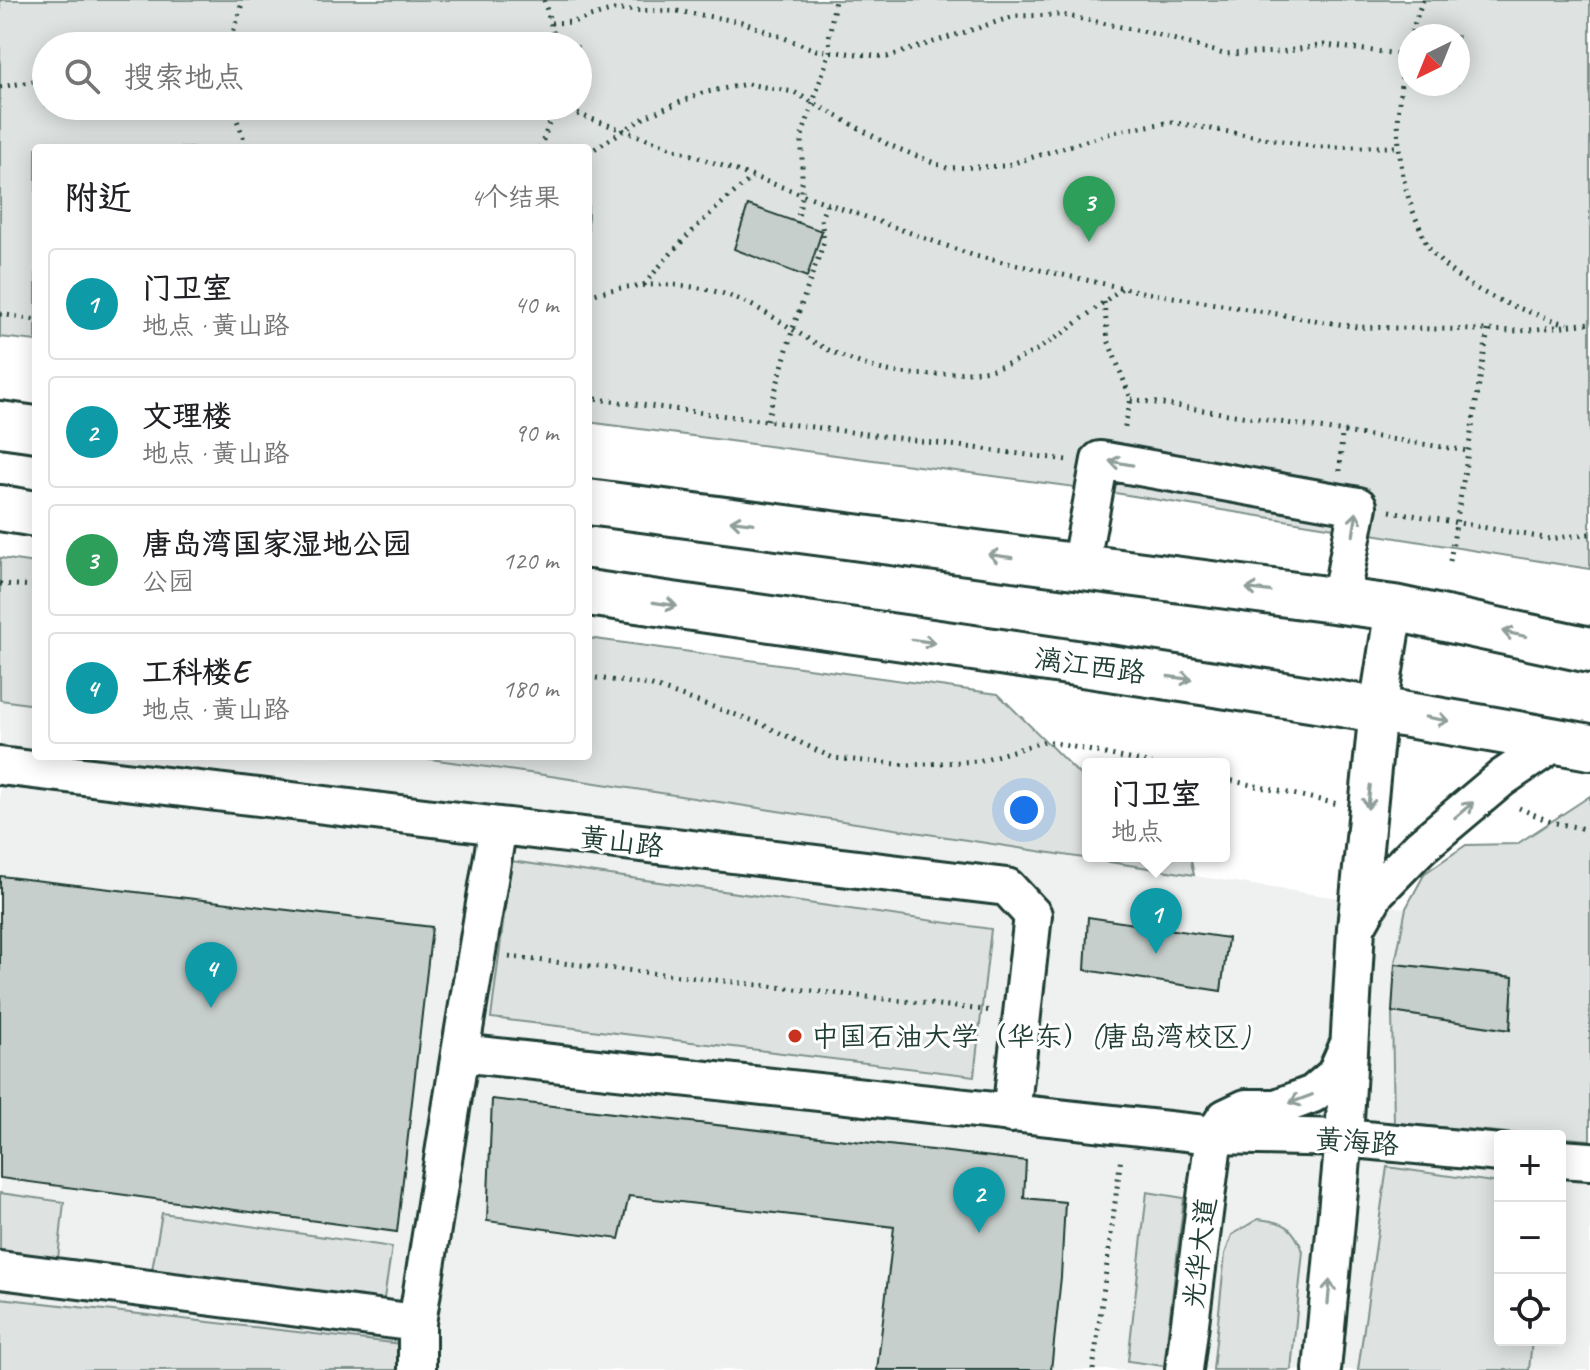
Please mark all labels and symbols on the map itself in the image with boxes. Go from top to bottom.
north arrow [1398,24,1470,96]
pin: 3 [1063,176,1115,242]
one-way arrow [1109,455,1134,470]
one-way arrow [1348,512,1363,538]
one-way arrow [730,514,755,529]
one-way arrow [988,548,1013,563]
one-way arrow [1245,582,1271,597]
one-way arrow [652,597,677,612]
one-way arrow [1501,626,1527,641]
one-way arrow [909,634,935,649]
street label: 漓江西路 [1032,640,1148,691]
one-way arrow [1167,671,1192,686]
one-way arrow [1423,713,1449,728]
one-way arrow [1362,783,1377,809]
your location [1004,790,1044,830]
one-way arrow [1453,801,1474,819]
street label: 黄山路 [578,819,666,864]
pin: 1 [1130,888,1182,954]
pin: 4 [185,942,237,1008]
place label: 中国石油大学（华东）(唐岛湾校区) [811,1019,1251,1054]
marker: 中国石油大学（华东）(唐岛湾校区) [786,1027,804,1045]
one-way arrow [1289,1093,1313,1107]
street label: 黄海路 [1314,1121,1400,1162]
pin: 2 [953,1167,1005,1233]
street label: 光华大道 [1175,1195,1224,1311]
one-way arrow [1322,1279,1337,1306]

